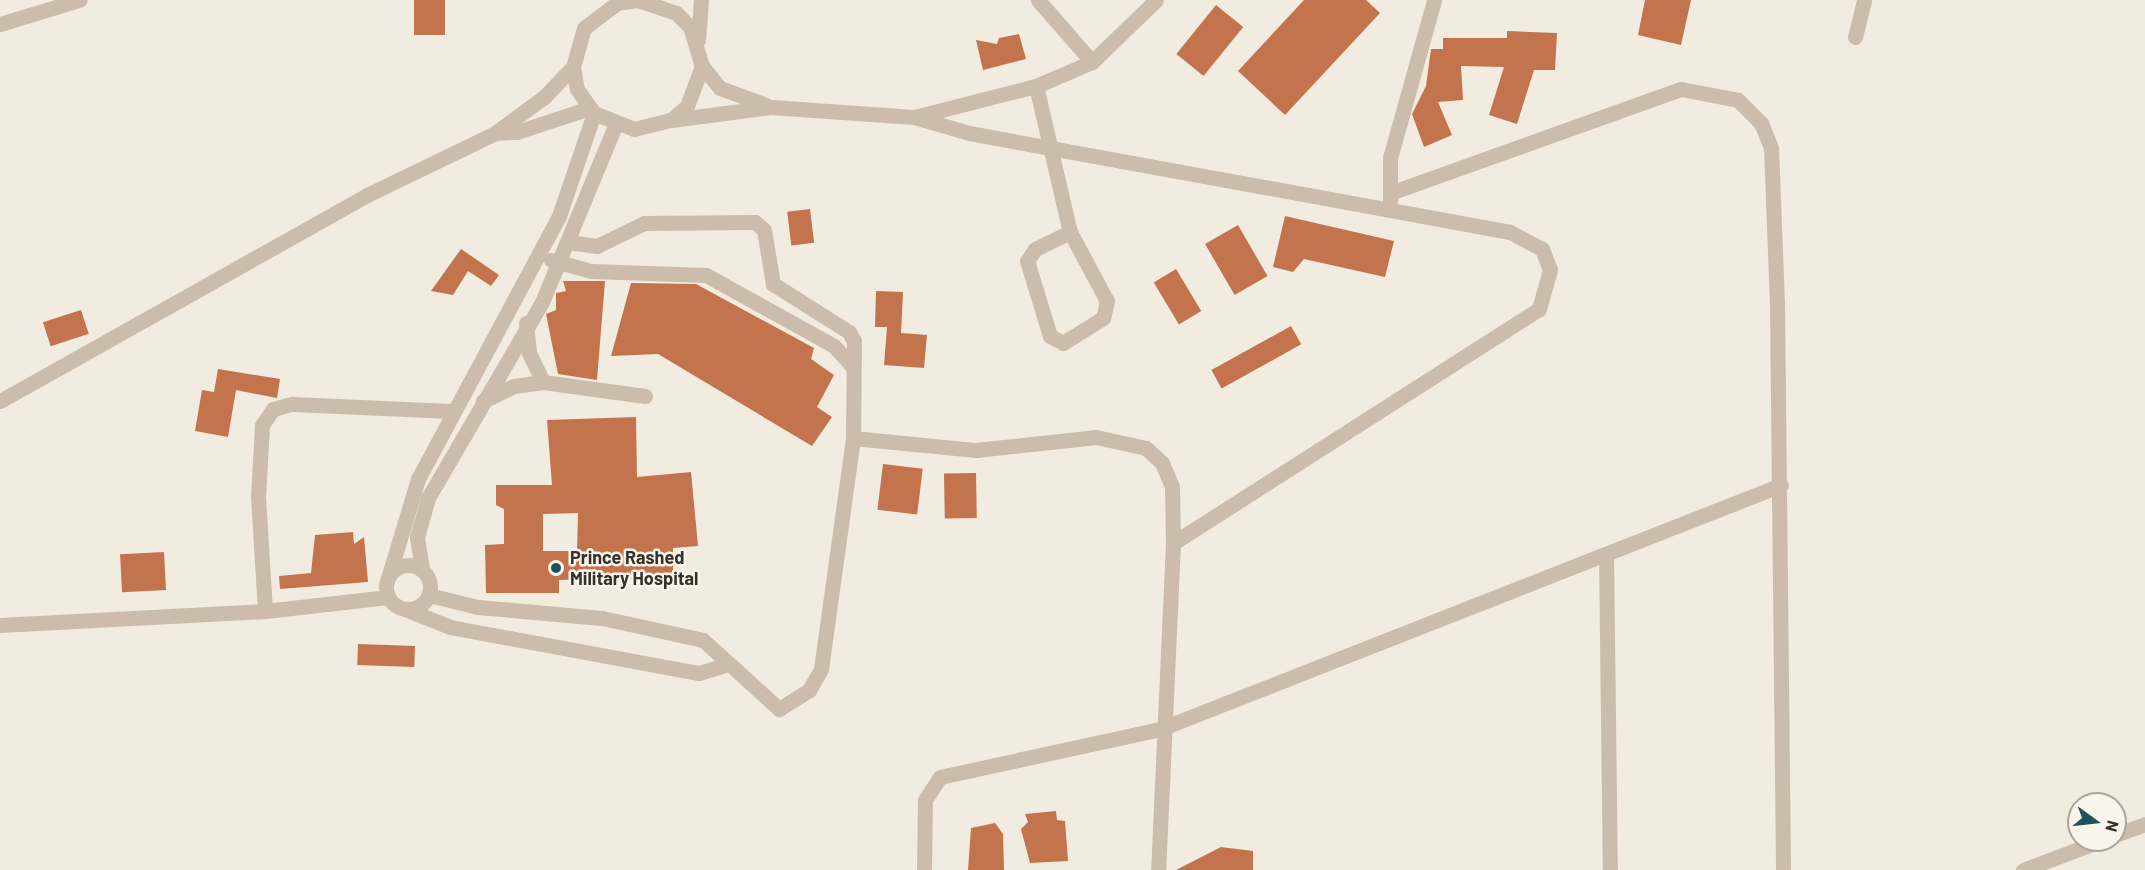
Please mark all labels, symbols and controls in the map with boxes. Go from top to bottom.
place label: Prince Rashed Military Hospital [570,547,698,590]
marker: Prince Rashed Military Hospital [547,559,565,577]
north arrow [2067,792,2127,852]
text: N [2102,819,2123,834]

